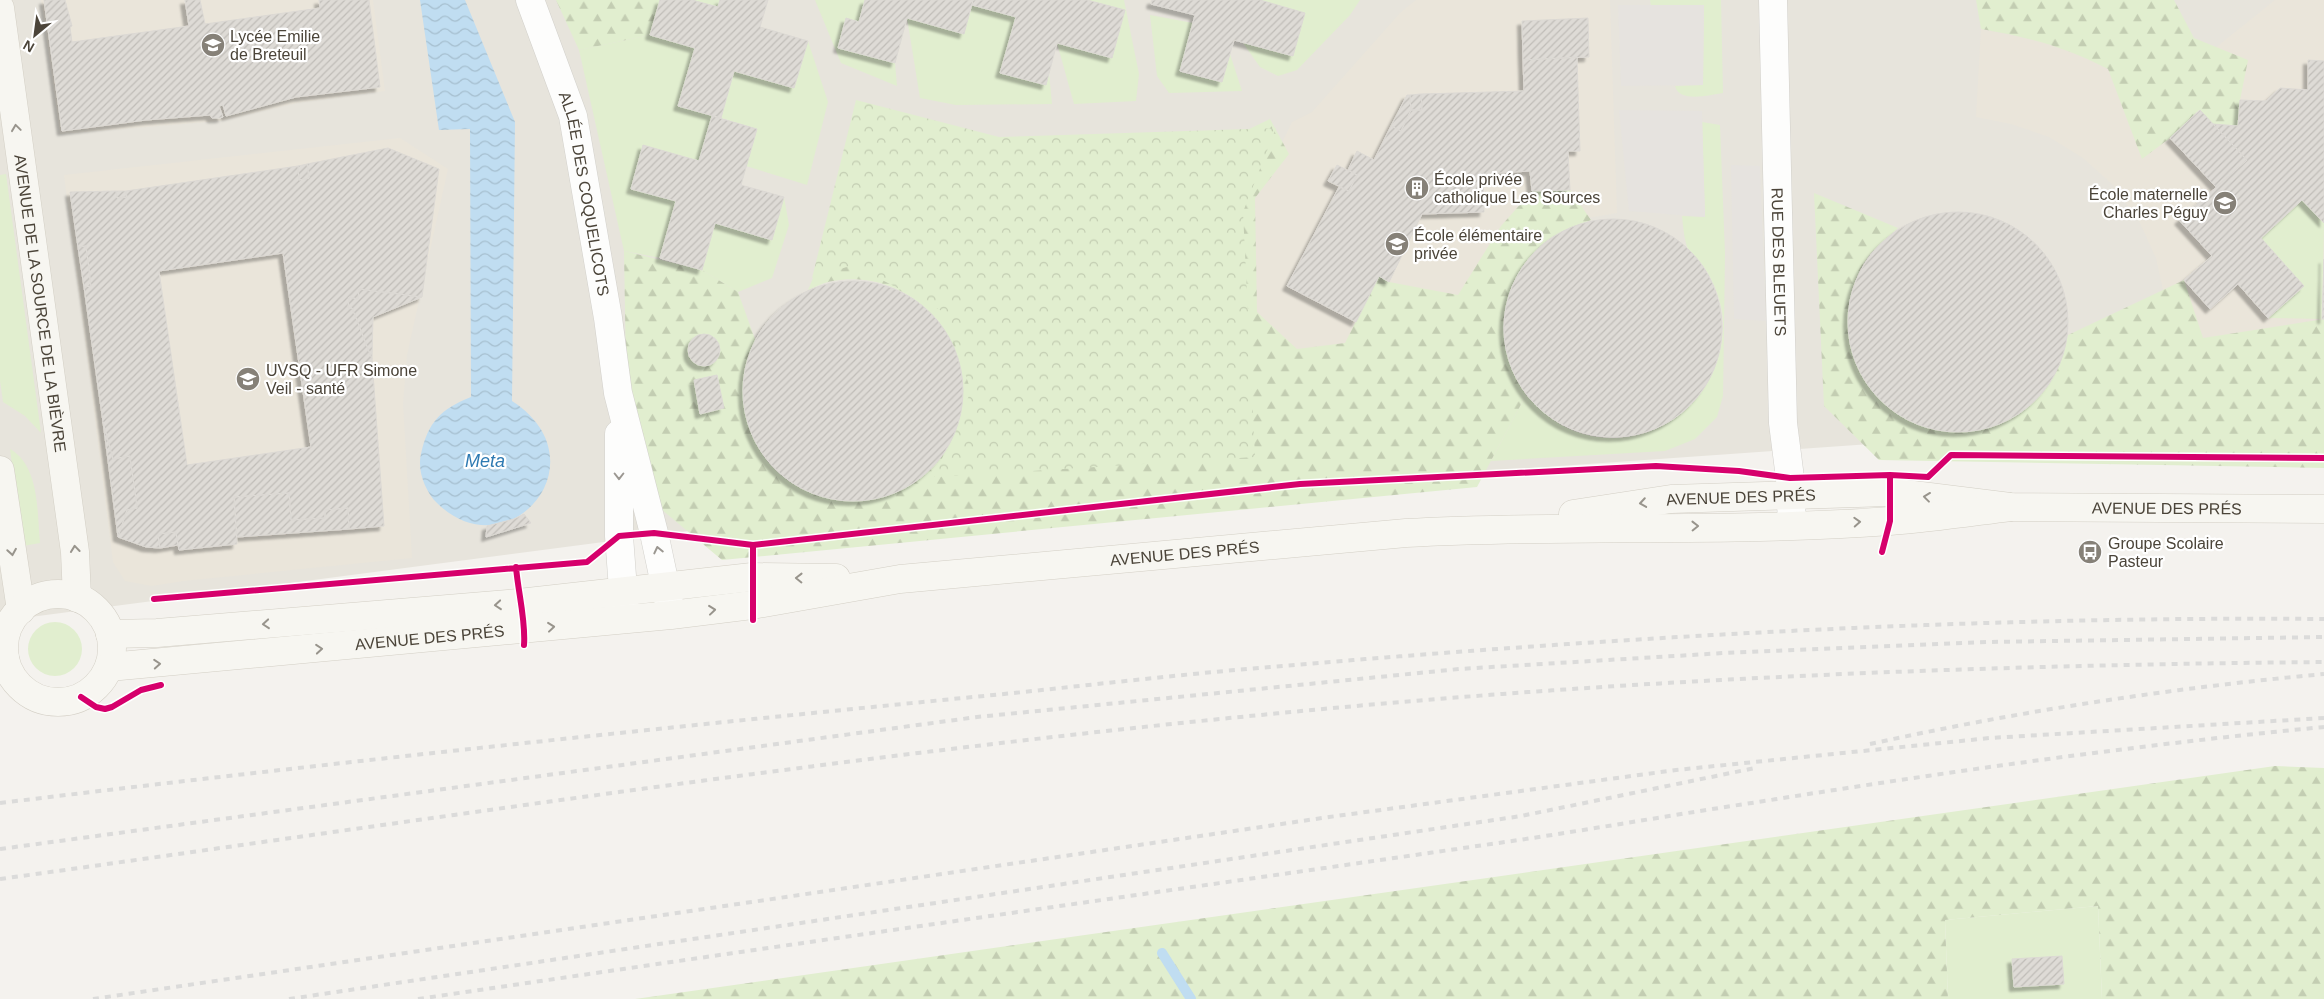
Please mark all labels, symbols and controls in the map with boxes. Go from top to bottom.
north arrow [10,10,60,60]
place label: Lycée Emilie de Breteuil [230,28,320,63]
school or university icon: Lycée Emilie de Breteuil [200,32,226,58]
text: N [20,37,37,56]
street label: ALLÉE DES COQUELICOTS [556,89,612,297]
one-way arrow [11,124,22,132]
street label: AVENUE DE LA SOURCE DE LA BIÈVRE [11,153,69,453]
place label: École privée catholique Les Sources [1434,170,1600,206]
building icon: École privée catholique Les Sources [1404,175,1430,201]
place label: École maternelle Charles Péguy [2089,185,2208,221]
street label: RUE DES BLEUETS [1768,187,1789,336]
school or university icon: École maternelle Charles Péguy [2212,190,2238,216]
place label: École élémentaire privée [1414,226,1542,262]
school or university icon: École élémentaire privée [1384,231,1410,257]
place label: UVSQ - UFR Simone Veil - santé [266,362,417,397]
school or university icon: UVSQ - UFR Simone Veil - santé [235,366,261,392]
water label: Meta [465,451,505,471]
one-way arrow [614,473,624,481]
street label: AVENUE DES PRÉS [1665,486,1816,509]
one-way arrow [1923,492,1932,502]
one-way arrow [1639,498,1648,508]
street label: AVENUE DES PRÉS [2092,499,2242,517]
one-way arrow [1854,517,1862,528]
one-way arrow [1691,521,1699,532]
place label: Groupe Scolaire Pasteur [2108,535,2224,570]
street label: AVENUE DES PRÉS [1109,538,1260,569]
bus stop icon: Groupe Scolaire Pasteur [2077,539,2103,565]
one-way arrow [69,545,80,553]
one-way arrow [653,545,664,554]
one-way arrow [7,548,17,557]
one-way arrow [795,572,803,583]
one-way arrow [494,599,502,610]
one-way arrow [709,605,717,616]
one-way arrow [262,618,270,629]
street label: AVENUE DES PRÉS [354,622,505,653]
one-way arrow [547,622,555,633]
one-way arrow [315,644,323,655]
one-way arrow [154,659,162,670]

